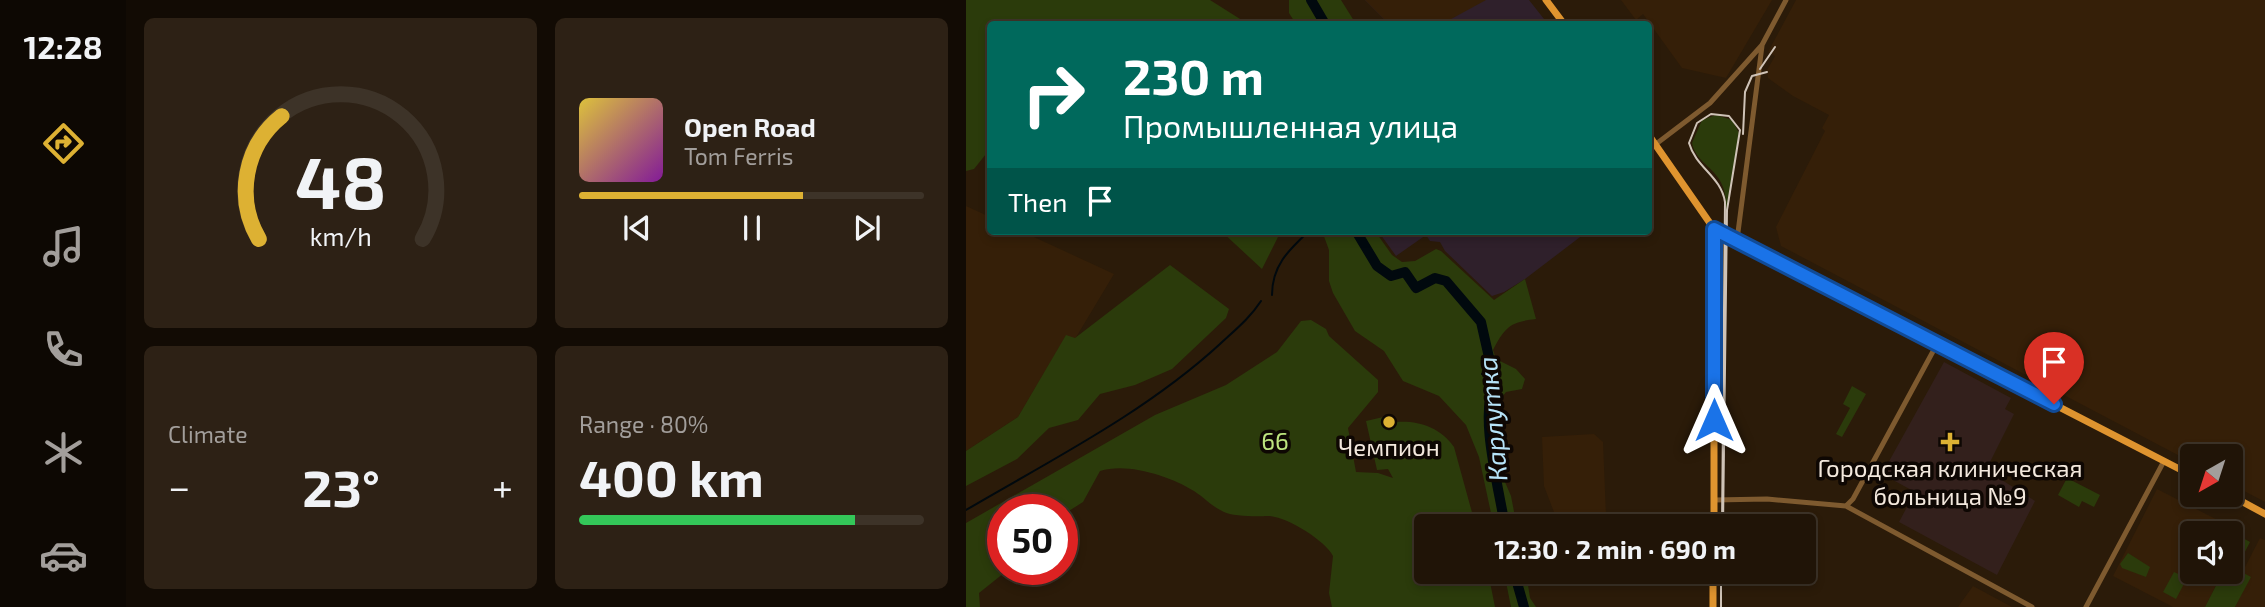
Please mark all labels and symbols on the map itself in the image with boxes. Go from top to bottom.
pin [2024,332,2084,404]
water label: Карлутка [1471,355,1512,483]
position arrow [1677,383,1751,457]
marker: Чемпион [1381,414,1397,430]
park label: 66 [1261,426,1289,455]
place label: Чемпион [1338,432,1440,461]
marker: Городская клиническая больница №9 [1940,432,1960,452]
north arrow [2180,444,2244,508]
place label: Городская клиническая больница №9 [1817,453,2083,510]
speed limit sign: 50 [987,494,1078,585]

